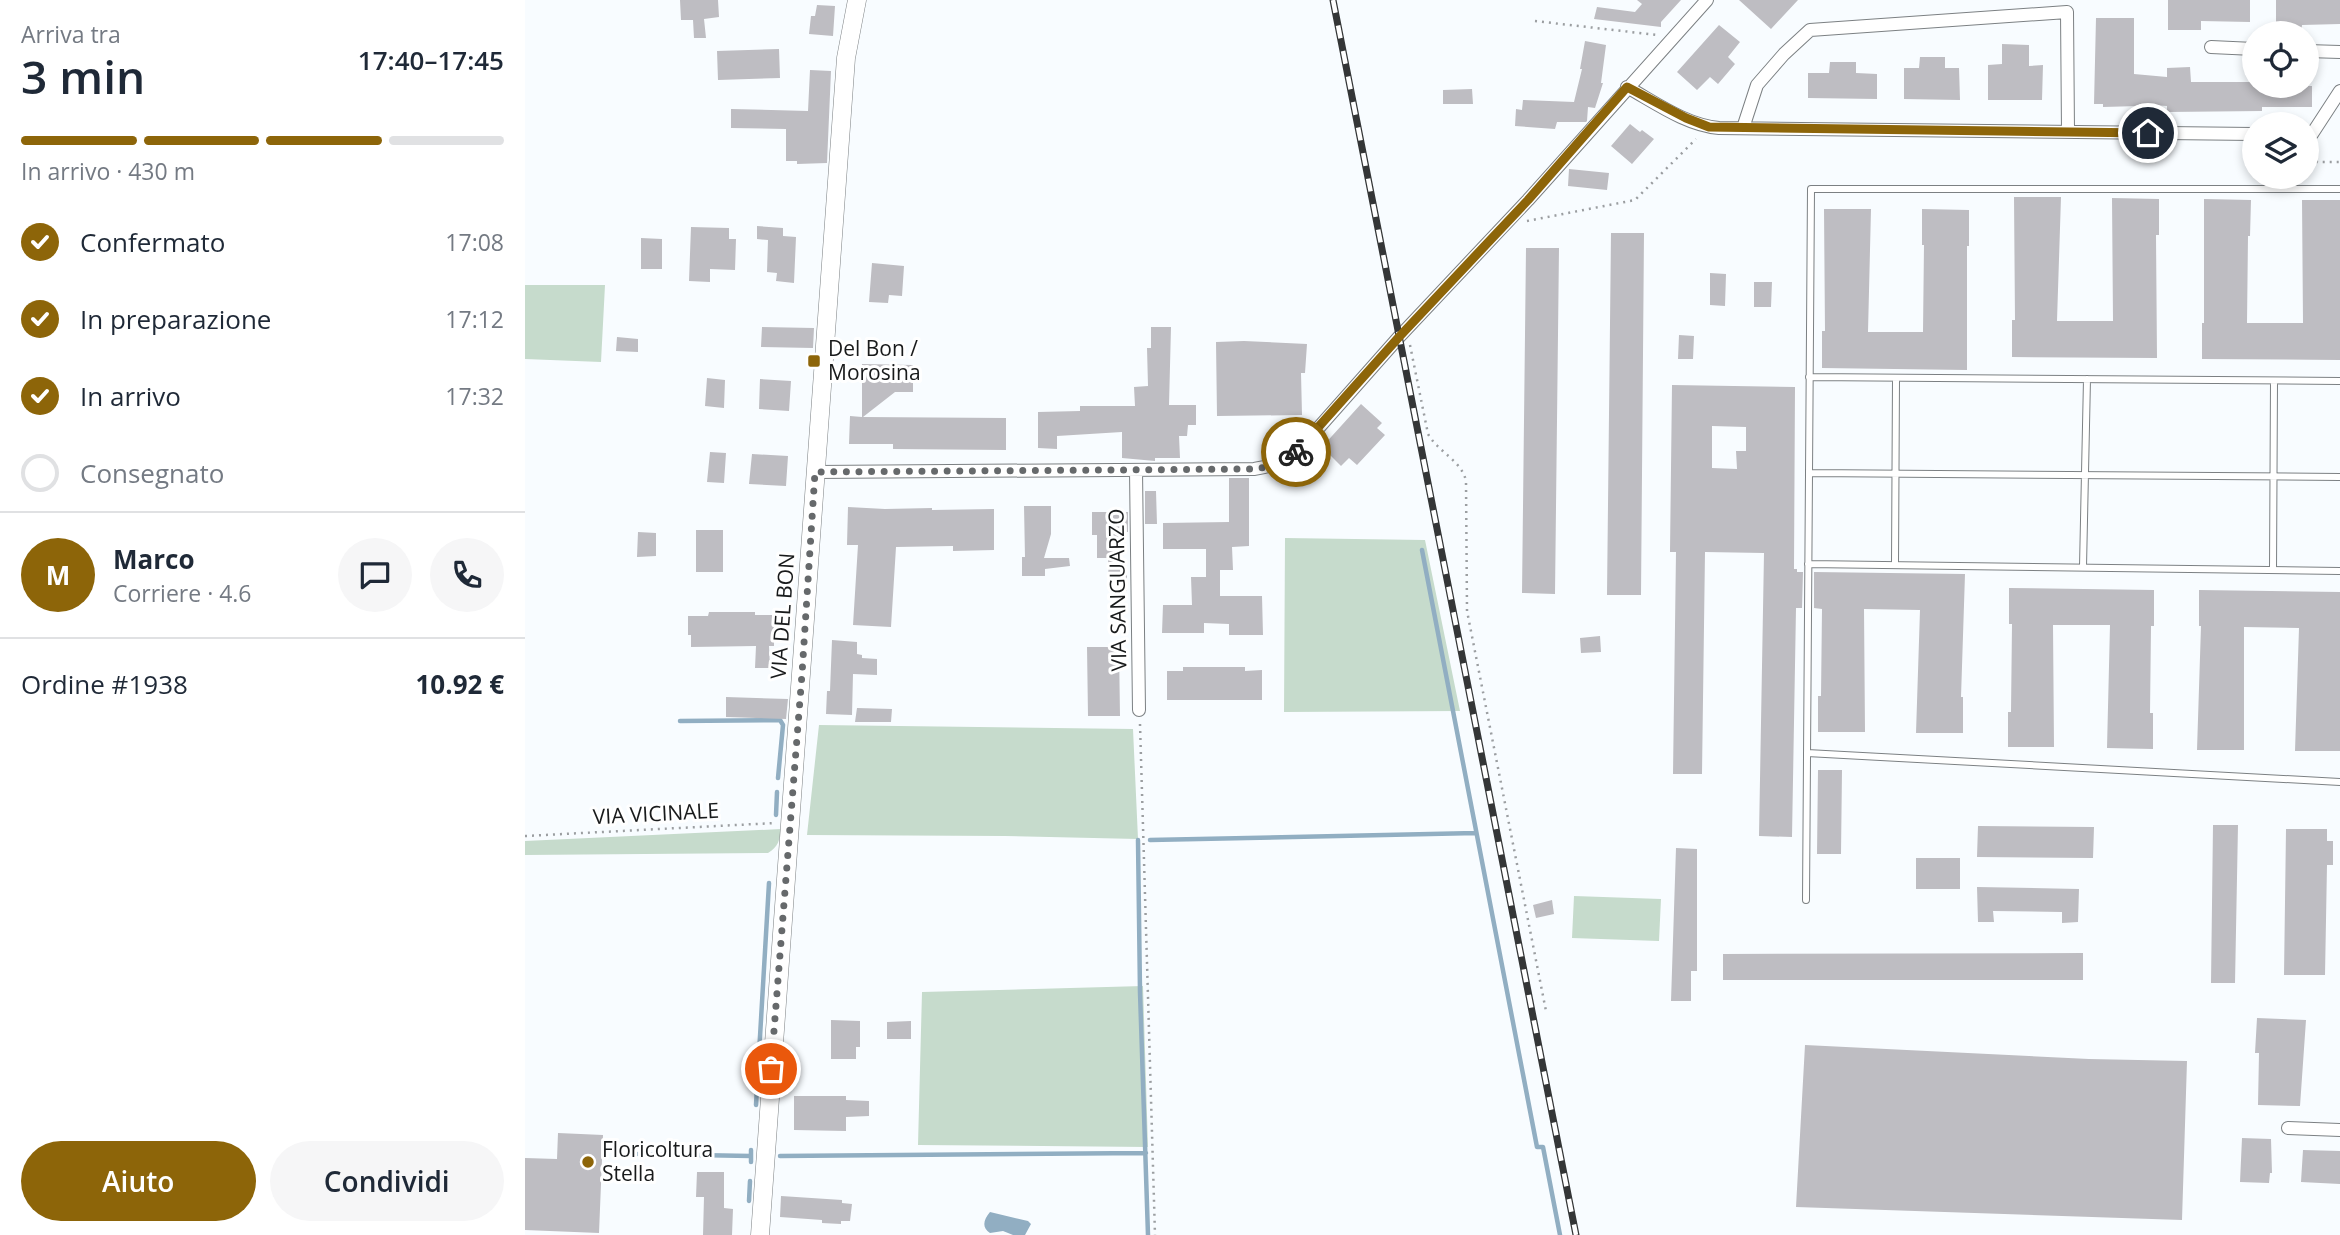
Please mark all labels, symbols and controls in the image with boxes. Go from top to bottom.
text: Arriva tra [21,18,121,50]
map controls [2242,21,2319,189]
button: locate [2242,21,2319,98]
text: 17:40–17:45 [358,42,504,78]
text: 3 min [21,45,145,107]
pin [2118,103,2178,163]
button: layers [2242,112,2319,189]
icon: home [2129,114,2167,152]
text: In arrivo · 430 m [21,155,195,187]
icon: check [21,223,59,261]
text: Confermato [80,224,225,260]
text: 17:08 [445,226,504,258]
icon: check [21,300,59,338]
text: In preparazione [80,301,271,337]
text: 17:12 [445,303,504,335]
place label: Del Bon / Morosina [828,334,921,386]
marker: Del Bon / Morosina [806,353,822,369]
icon: check [21,377,59,415]
text: In arrivo [80,378,181,414]
text: 17:32 [445,380,504,412]
courier [1261,417,1331,487]
icon: bike [1277,433,1315,471]
text: Consegnato [80,455,224,491]
street label: VIA SANGUARZO [1102,508,1132,672]
button: chat [338,538,412,612]
button: phone [430,538,504,612]
text: Marco [113,541,195,577]
street label: VIA DEL BON [764,552,800,680]
text: M [46,557,70,593]
text: Corriere · 4.6 [113,577,252,609]
text: Ordine #1938 [21,666,188,702]
text: 10.92 € [416,666,504,702]
street label: VIA VICINALE [592,796,720,830]
pin [741,1039,801,1099]
icon: bag [752,1050,790,1088]
place label: Floricoltura Stella [602,1135,713,1187]
button: Aiuto [21,1141,256,1221]
button: Condividi [270,1141,504,1221]
marker: Floricoltura Stella [580,1154,596,1170]

